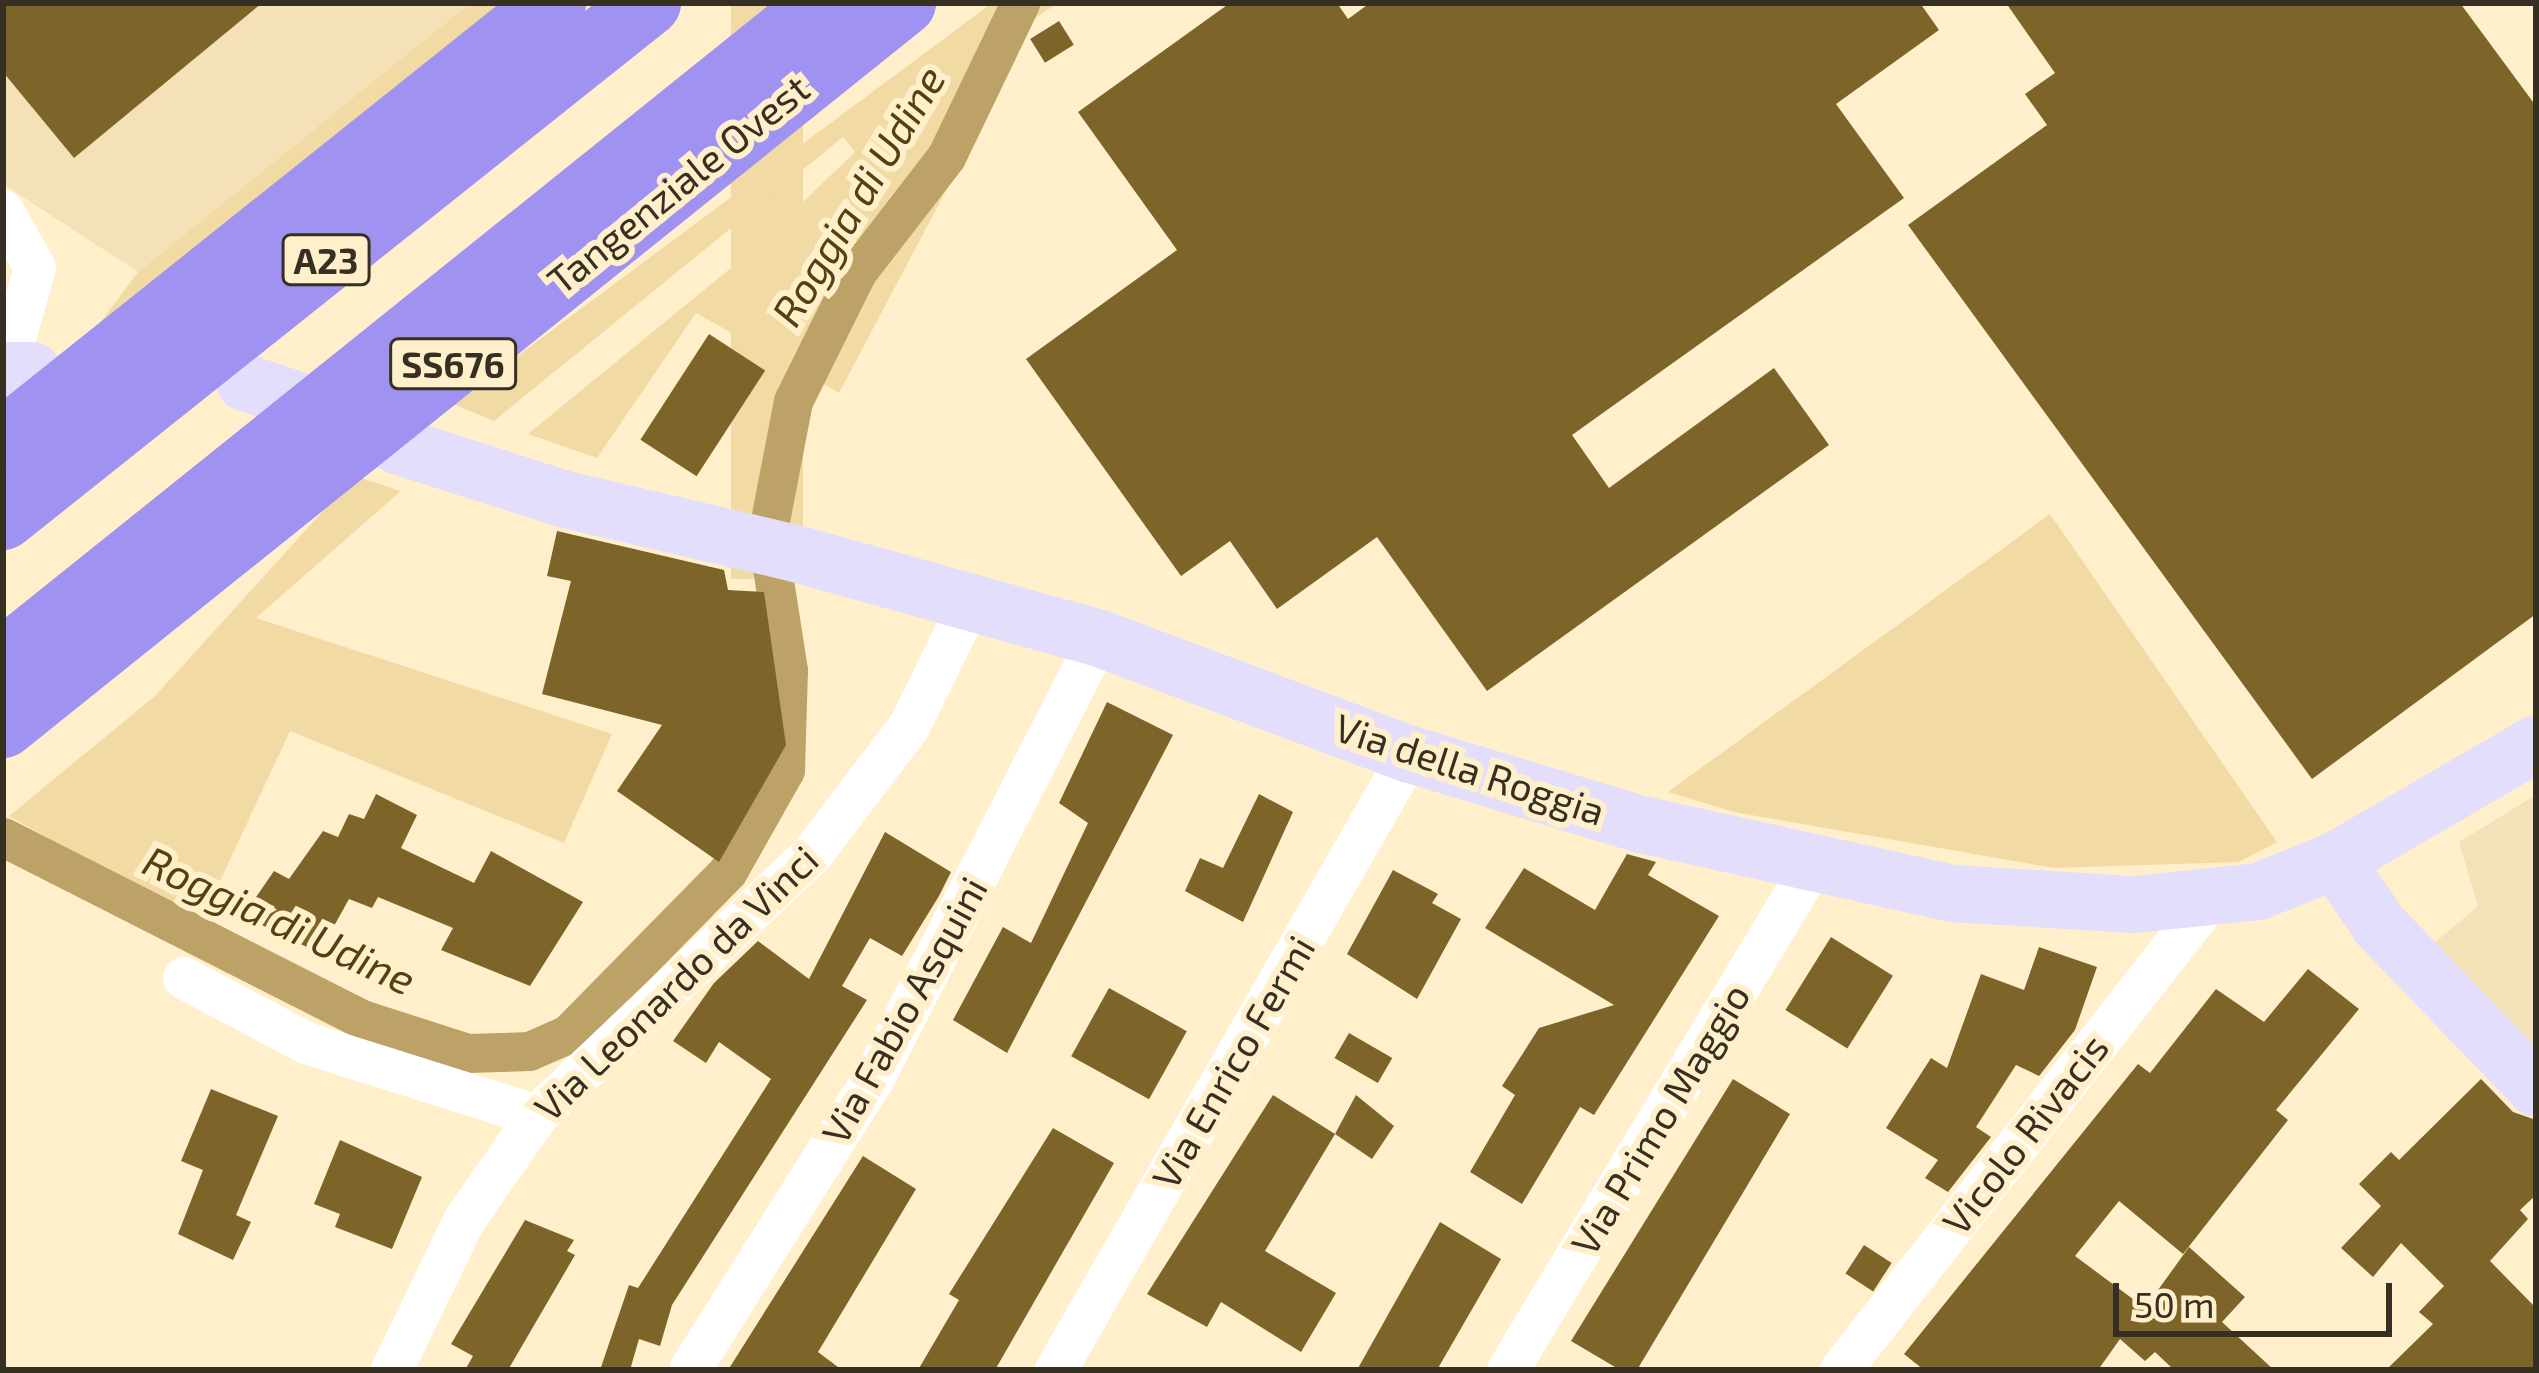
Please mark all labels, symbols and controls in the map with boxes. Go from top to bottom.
water label: Roggia di Udine [760,56,954,334]
street label: Tangenziale Ovest [538,64,818,304]
road number: A23 [281,230,371,290]
road number: SS676 [387,334,519,394]
street label: Via della Roggia [1329,703,1611,835]
water label: Roggia di Udine [136,834,424,1004]
street label: Via Leonardo da Vinci [524,835,828,1131]
street label: Via Fabio Asquini [811,868,997,1152]
street label: Via Enrico Fermi [1142,927,1324,1197]
street label: Via Primo Maggio [1561,975,1759,1263]
street label: Vicolo Rivacis [1932,1025,2118,1243]
scale bar [2119,1259,2398,1333]
text: 50 m [2134,1282,2215,1325]

